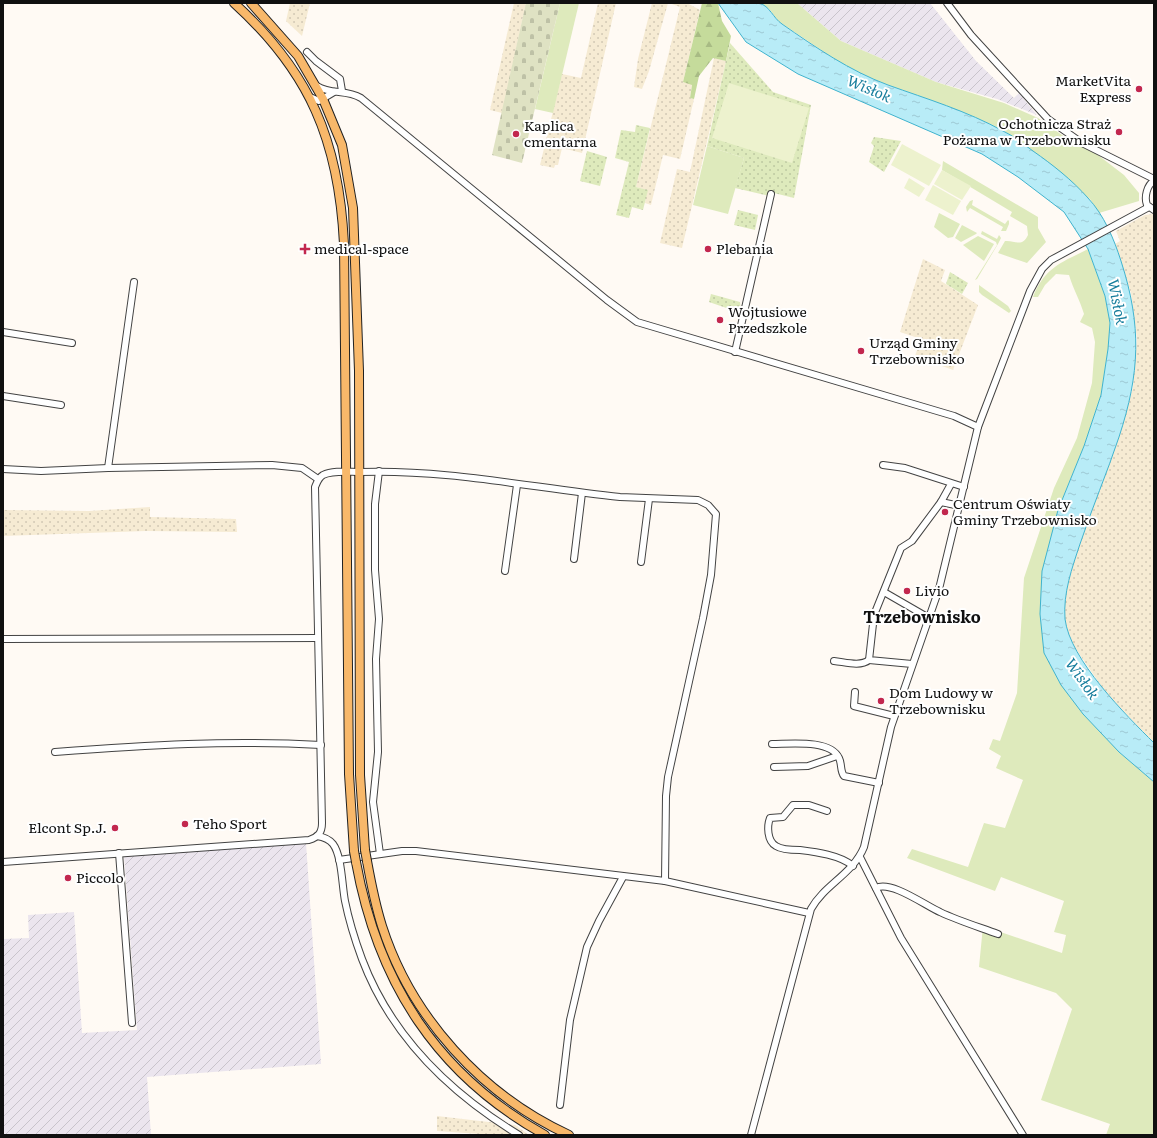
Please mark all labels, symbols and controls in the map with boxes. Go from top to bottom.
water label: Wisłok [844,68,896,108]
place label: MarketVita Express [1055,70,1131,106]
marker: MarketVita Express [1134,84,1144,94]
place label: Ochotnicza Straż Pożarna w Trzebownisku [943,113,1111,149]
place label: Kaplica cmentarna [524,115,597,151]
marker: Ochotnicza Straż Pożarna w Trzebownisku [1114,127,1124,137]
marker: Kaplica cmentarna [511,129,521,139]
place label: medical-space [314,238,409,258]
place label: Plebania [716,238,774,258]
marker: medical-space [299,243,311,255]
marker: Plebania [703,244,713,254]
water label: Wisłok [1103,277,1134,327]
place label: Wojtusiowe Przedszkole [728,301,807,337]
marker: Wojtusiowe Przedszkole [715,315,725,325]
place label: Urząd Gminy Trzebownisko [869,332,965,368]
marker: Urząd Gminy Trzebownisko [856,346,866,356]
place label: Centrum Oświaty Gminy Trzebownisko [953,493,1097,529]
marker: Centrum Oświaty Gminy Trzebownisko [940,507,950,517]
place label: Livio [915,580,949,600]
marker: Livio [902,586,912,596]
district label: Trzebownisko [863,604,981,628]
water label: Wisłok [1061,653,1106,704]
place label: Dom Ludowy w Trzebownisku [889,682,993,718]
marker: Dom Ludowy w Trzebownisku [876,696,886,706]
place label: Teho Sport [193,813,267,833]
place label: Elcont Sp.J. [28,817,107,837]
marker: Teho Sport [180,819,190,829]
marker: Elcont Sp.J. [110,823,120,833]
place label: Piccolo [76,867,124,887]
marker: Piccolo [63,873,73,883]

